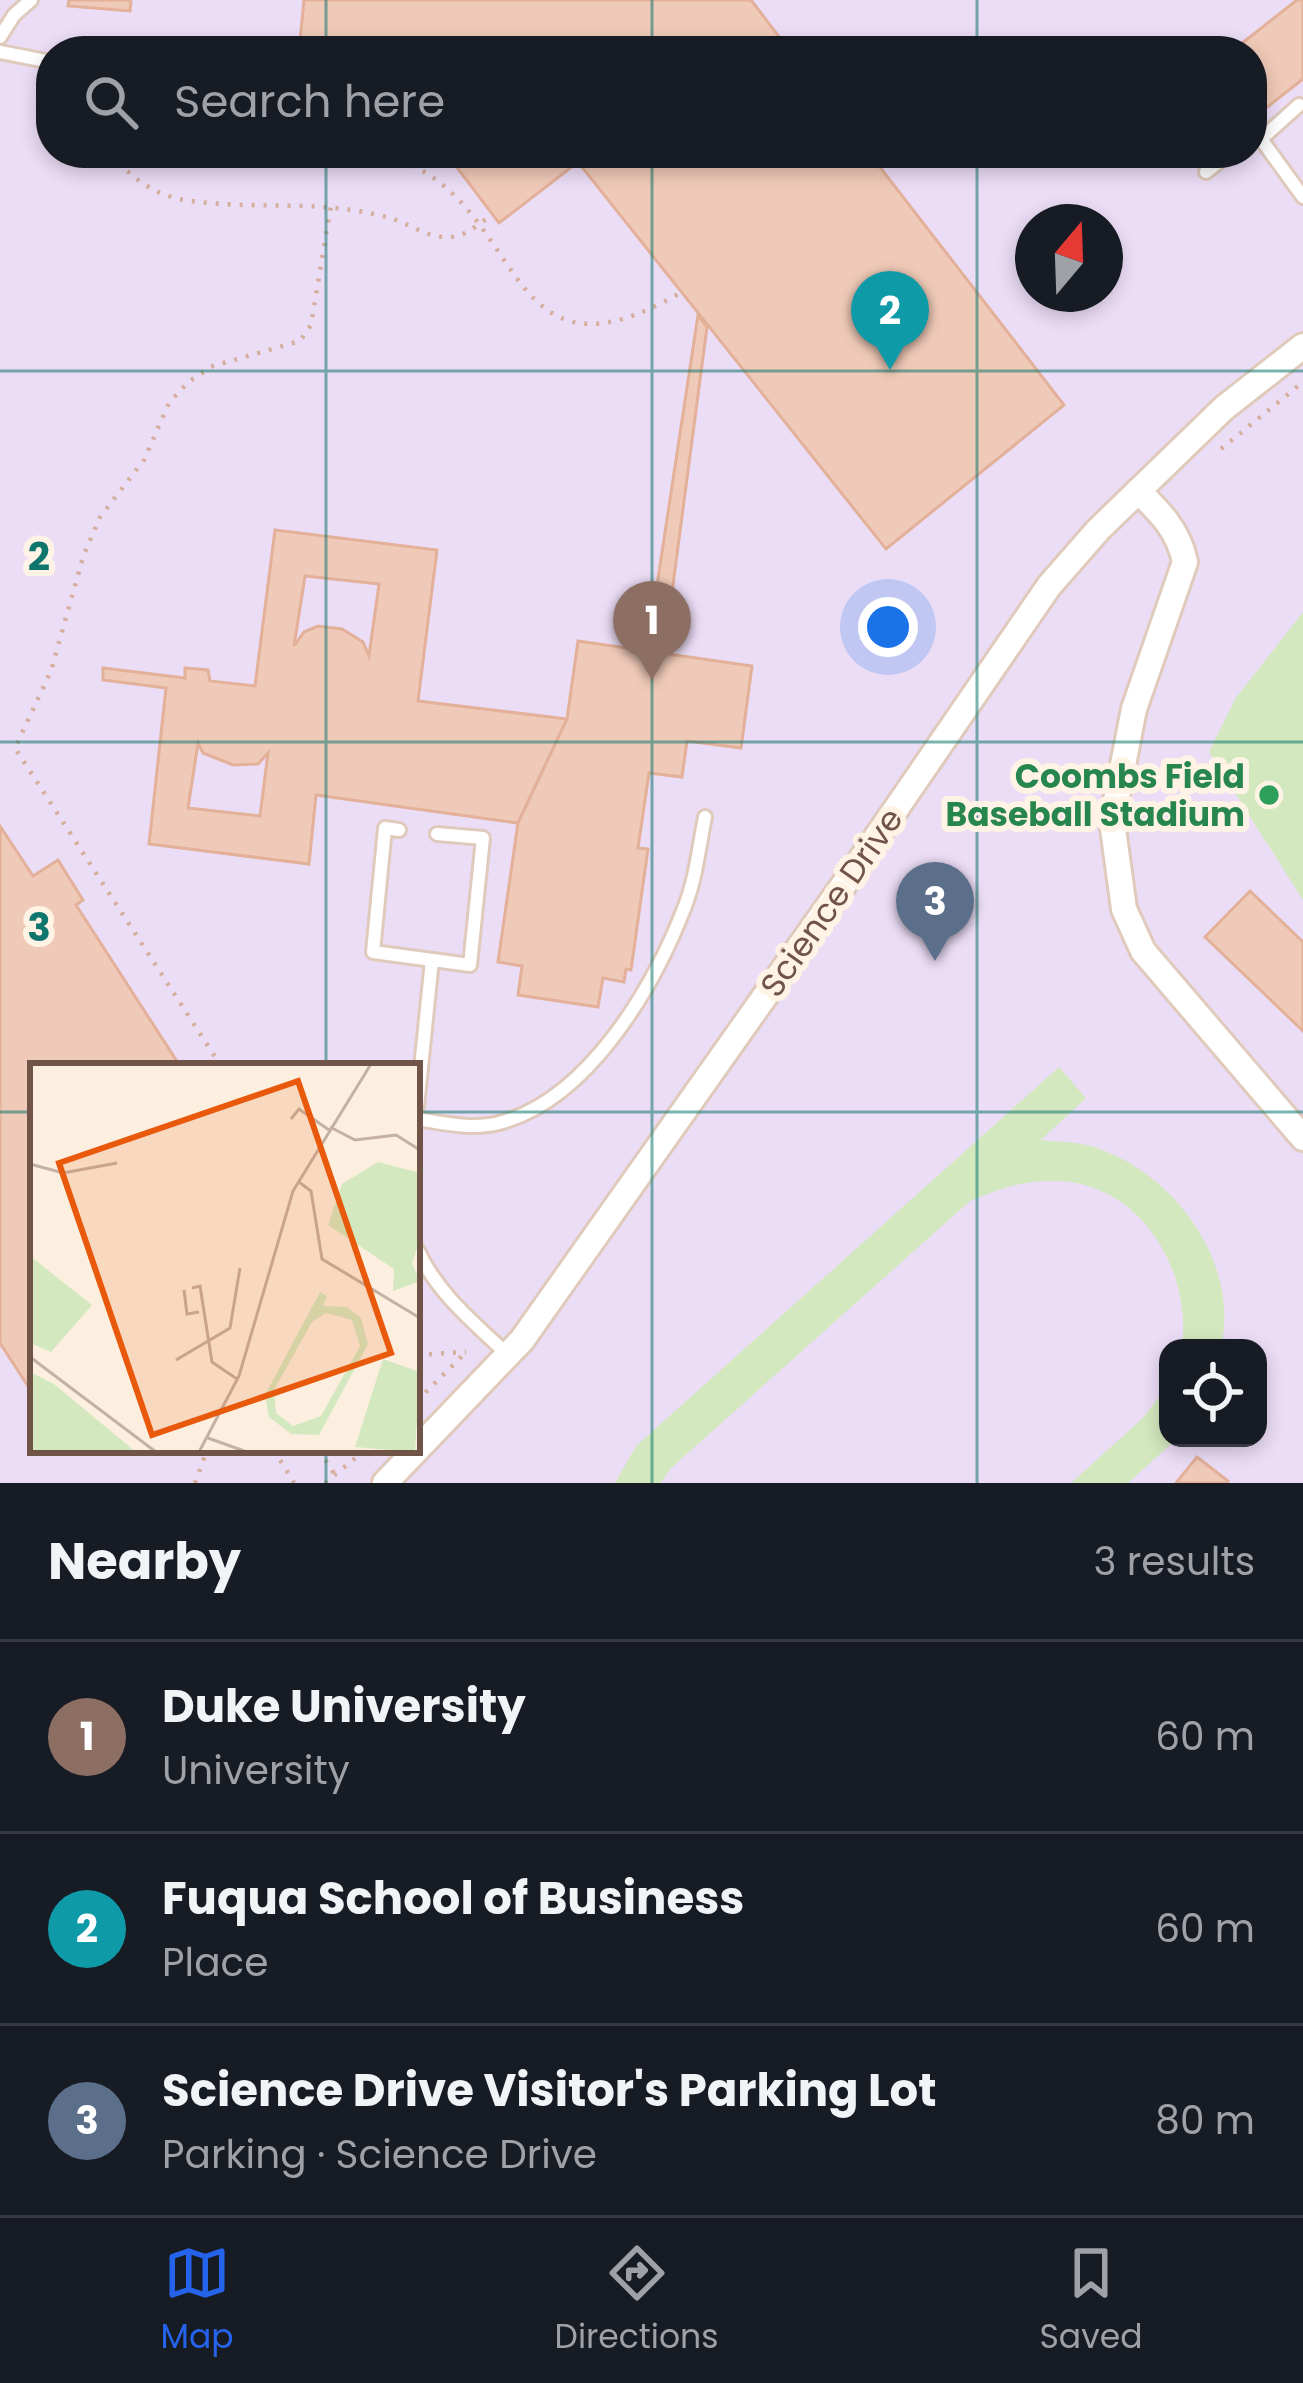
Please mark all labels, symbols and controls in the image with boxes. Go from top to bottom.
search box [36,36,1267,168]
icon: search [78,69,144,135]
text: Search here [174,70,445,133]
north arrow [1015,204,1123,312]
pin: 2 [851,271,929,370]
text: 2 [28,529,50,584]
pin: 1 [613,581,691,680]
your location [858,597,918,657]
place label: Coombs Field Baseball Stadium [945,753,1245,838]
marker: Coombs Field Baseball Stadium [1256,782,1282,808]
street label: Science Drive [749,798,914,1006]
pin: 3 [896,862,974,961]
text: 3 [27,900,51,955]
inset map [30,1063,420,1453]
map controls [1159,1339,1267,1447]
button: locate [1159,1339,1267,1447]
text: Nearby [48,1525,241,1597]
text: 3 results [1093,1534,1255,1589]
text: Duke University [162,1675,526,1738]
text: 1 [80,1709,94,1764]
text: 60 m [1155,1709,1255,1764]
text: University [162,1743,350,1798]
text: Fuqua School of Business [162,1867,744,1930]
text: 2 [76,1901,98,1956]
text: 60 m [1155,1901,1255,1956]
text: Place [162,1935,268,1990]
text: Science Drive Visitor's Parking Lot [162,2059,937,2122]
text: 3 [75,2093,99,2148]
text: 80 m [1155,2093,1255,2148]
text: Parking · Science Drive [162,2127,597,2182]
tab: Map [161,2240,234,2362]
tab: Directions [555,2240,718,2362]
tab: Saved [1040,2240,1142,2362]

